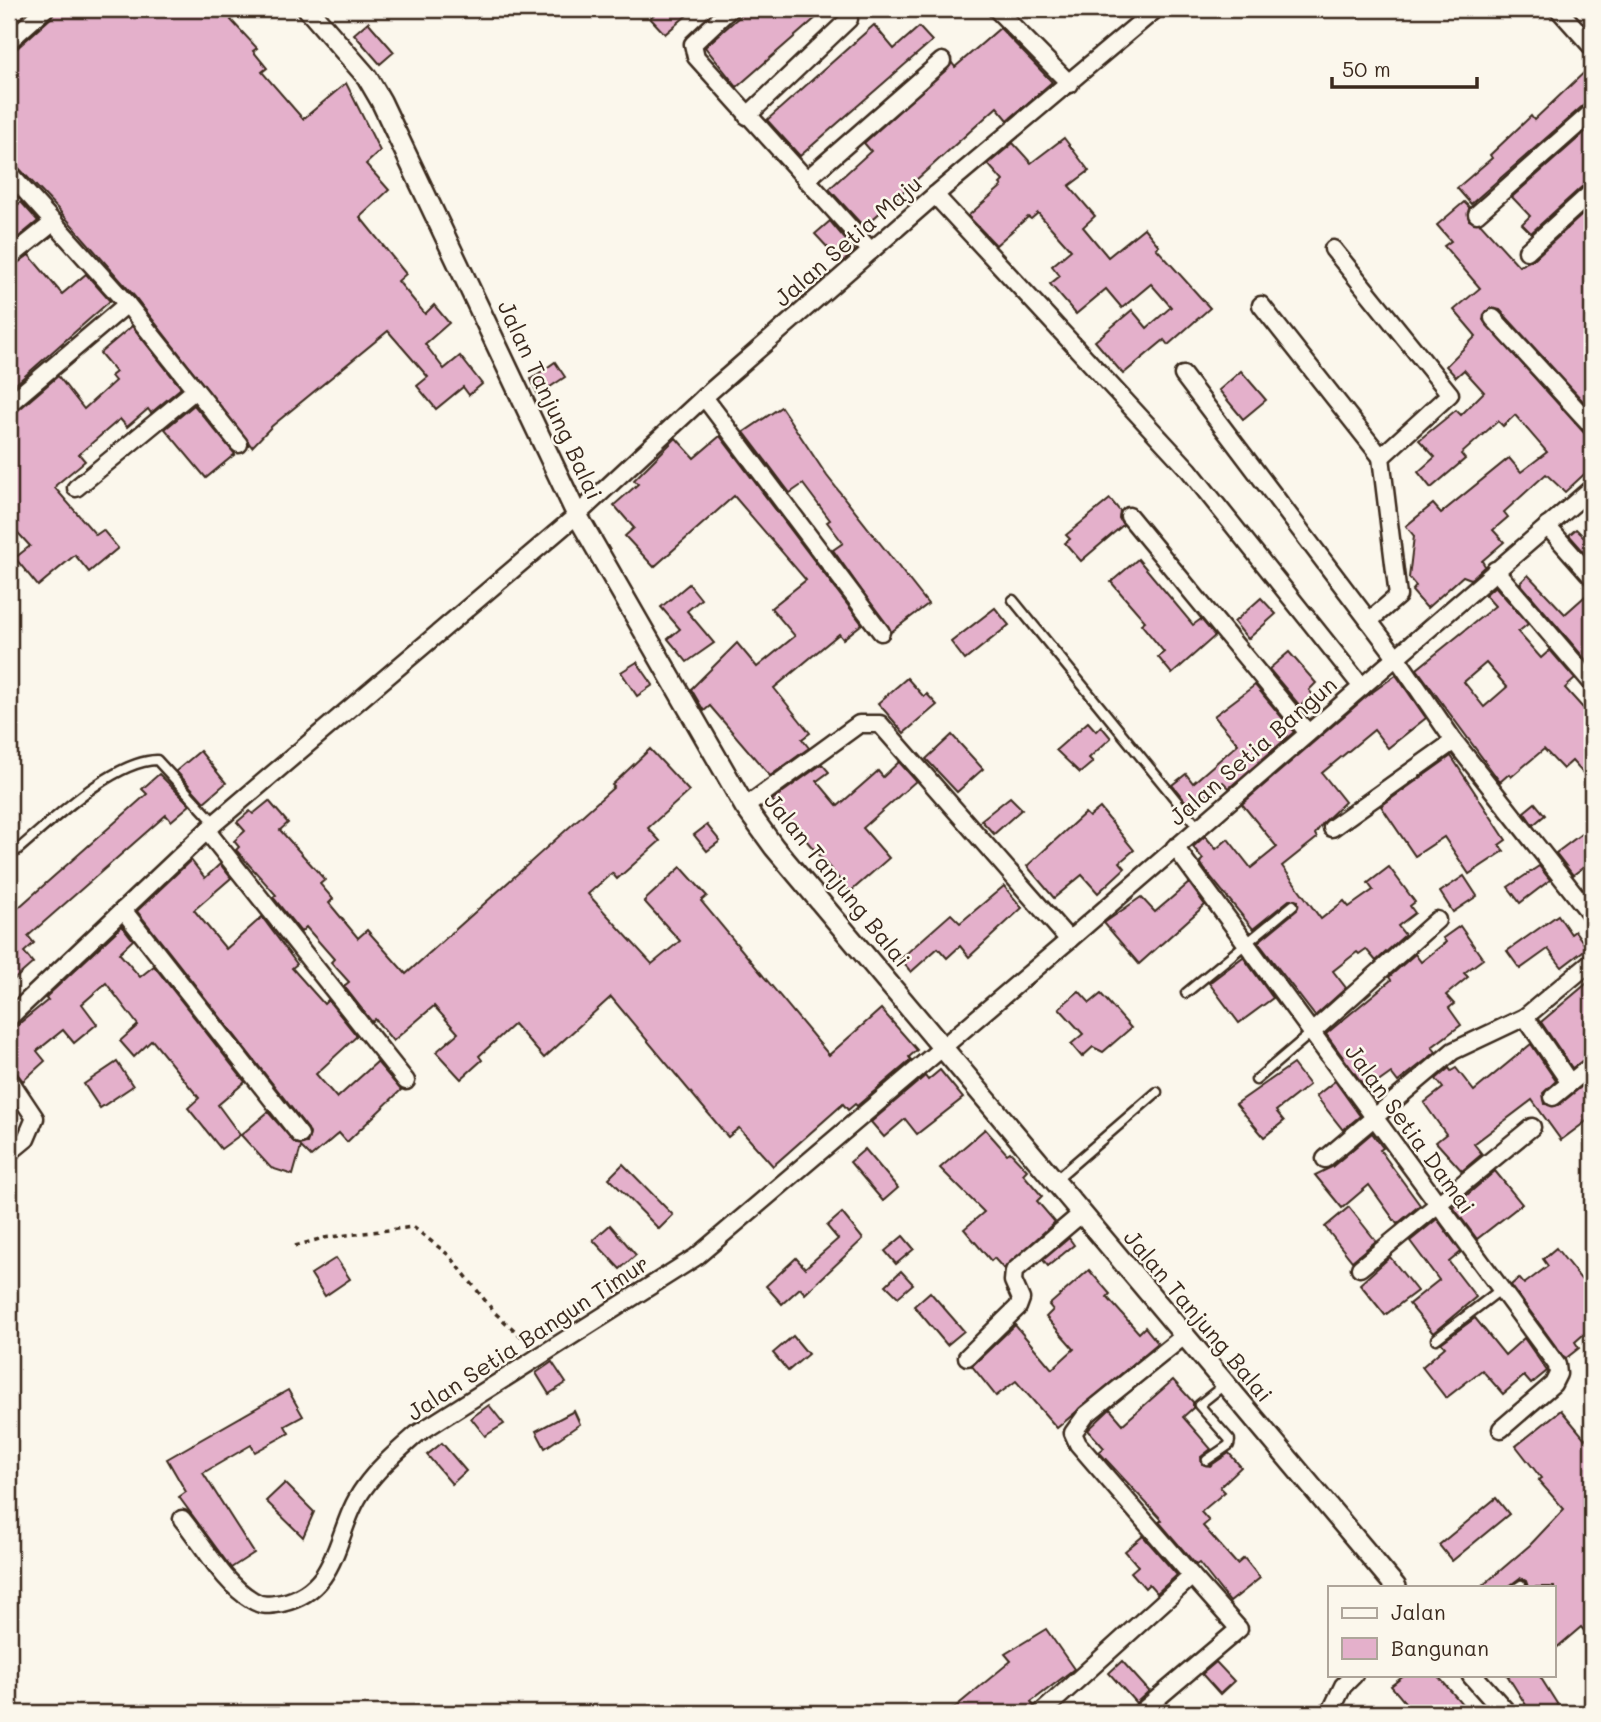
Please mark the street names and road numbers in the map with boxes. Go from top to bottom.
street label: Jalan Setia Maju [767,168,927,313]
street label: Jalan Tanjung Balai [492,295,610,504]
street label: Jalan Setia Bangun [1162,669,1343,832]
street label: Jalan Tanjung Balai [758,786,918,973]
street label: Jalan Setia Damai [1339,1037,1483,1219]
street label: Jalan Tanjung Balai [1118,1223,1280,1408]
street label: Jalan Setia Bangun Timur [401,1248,654,1427]

